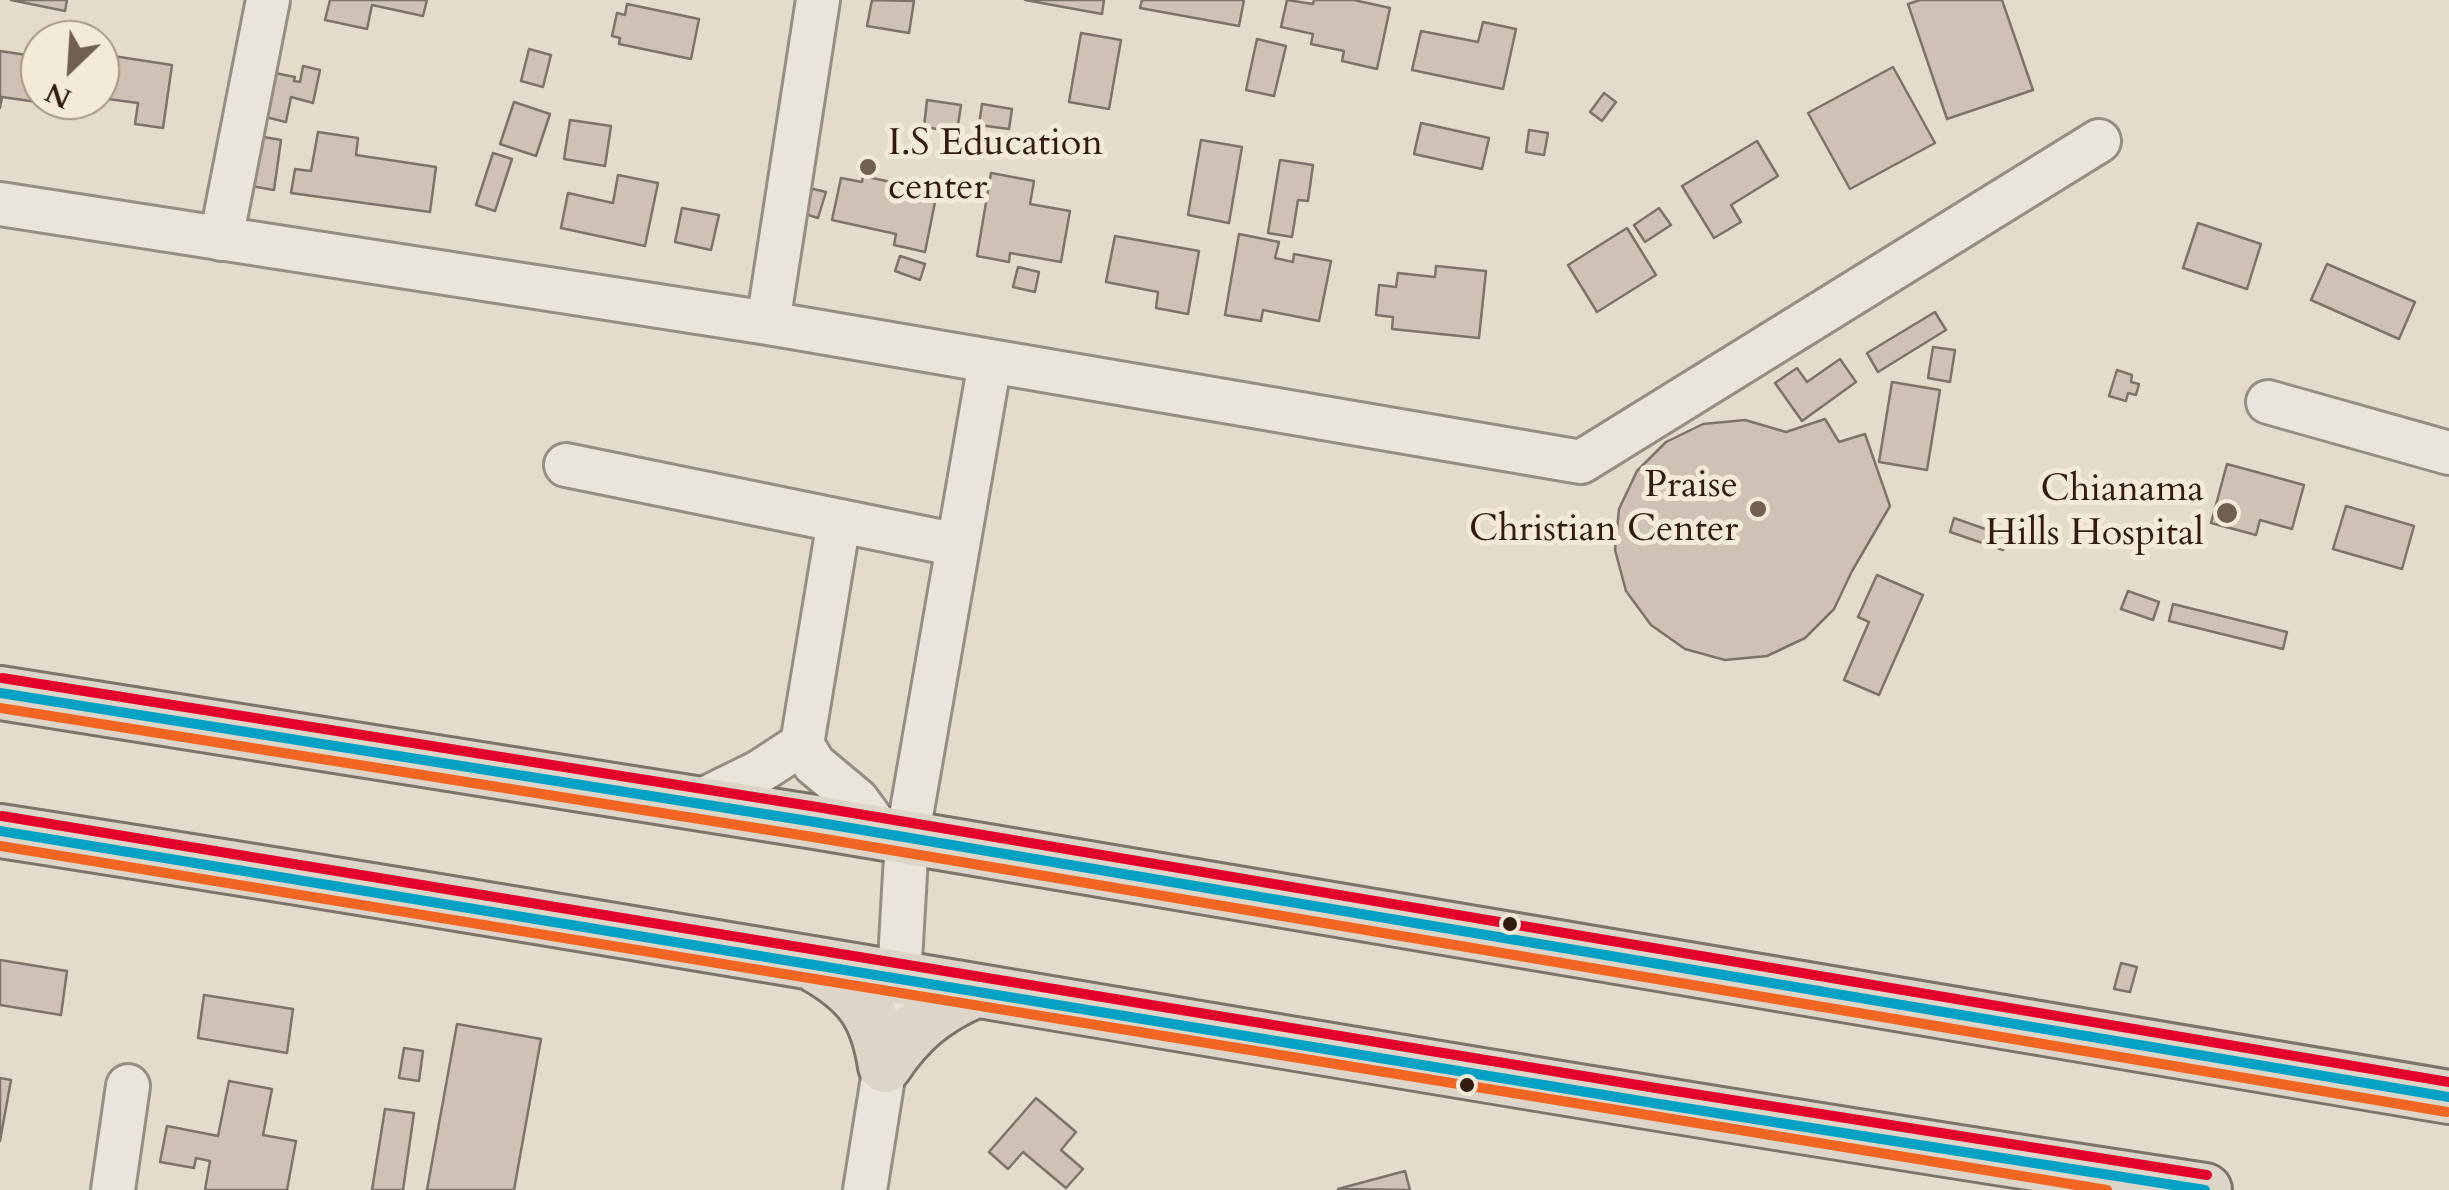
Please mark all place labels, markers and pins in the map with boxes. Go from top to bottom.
place label: I.S Education center [888,122,1103,212]
marker: I.S Education center [857,156,879,178]
place label: Praise Christian Center [1469,464,1738,554]
place label: Chianama Hills Hospital [1985,468,2204,558]
marker: Praise Christian Center [1747,498,1769,520]
marker: Chianama Hills Hospital [2214,500,2240,526]
unlabelled marker [1500,914,1520,934]
unlabelled marker [1457,1075,1477,1095]

